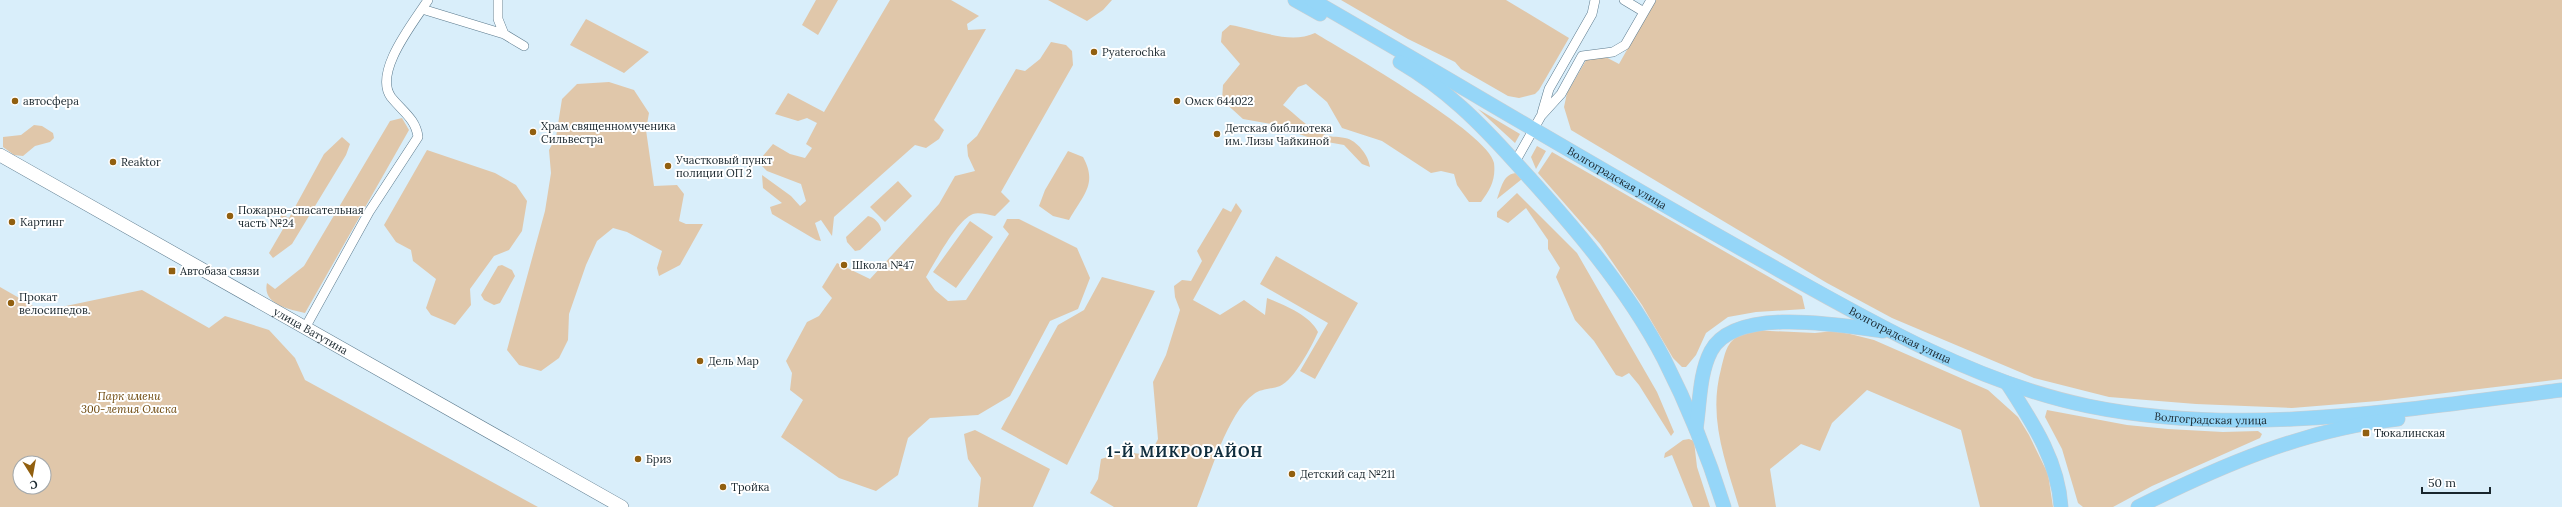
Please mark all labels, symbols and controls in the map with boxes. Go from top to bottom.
place label: Pyaterochka [1102,45,1166,59]
marker: Pyaterochka [1089,47,1099,57]
place label: автосфера [23,94,79,108]
place label: Омск 644022 [1185,94,1253,108]
marker: автосфера [10,96,20,106]
marker: Омск 644022 [1172,96,1182,106]
place label: Храм священномученика Сильвестра [541,119,676,146]
place label: Детская библиотека им. Лизы Чайкиной [1225,121,1332,148]
marker: Храм священномученика Сильвестра [528,127,538,137]
marker: Детская библиотека им. Лизы Чайкиной [1212,129,1222,139]
street label: Волгоградская улица [1565,144,1669,212]
place label: Участковый пункт полиции ОП 2 [675,153,773,180]
place label: Reaktor [121,155,161,169]
marker: Reaktor [108,157,118,167]
marker: Участковый пункт полиции ОП 2 [663,161,673,171]
place label: Пожарно-спасательная часть №24 [238,203,364,230]
marker: Пожарно-спасательная часть №24 [225,211,235,221]
place label: Картинг [20,215,64,229]
marker: Картинг [7,217,17,227]
place label: Школа №47 [852,258,914,272]
marker: Школа №47 [839,260,849,270]
place label: Автобаза связи [179,264,259,278]
marker: Автобаза связи [167,266,177,276]
place label: Прокат велосипедов. [19,290,91,317]
marker: Прокат велосипедов. [6,298,16,308]
street label: Волгоградская улица [1846,303,1954,367]
street label: улица Ватутина [271,304,351,358]
place label: Дель Мар [708,354,759,368]
marker: Дель Мар [695,356,705,366]
park label: Парк имени 300-летия Омска [81,389,178,416]
street label: Волгоградская улица [2154,409,2267,427]
place label: Тюкалинская [2374,426,2445,440]
marker: Тюкалинская [2361,428,2371,438]
district label: 1-Й МИКРОРАЙОН [1107,442,1263,461]
place label: Бриз [646,452,671,466]
marker: Бриз [633,454,643,464]
north arrow [12,455,52,495]
place label: Детский сад №211 [1300,467,1395,481]
marker: Детский сад №211 [1287,469,1297,479]
scale bar [2422,469,2490,495]
text: 50 m [2428,475,2456,490]
text: С [28,477,39,492]
place label: Тройка [731,480,770,494]
marker: Тройка [718,482,728,492]

